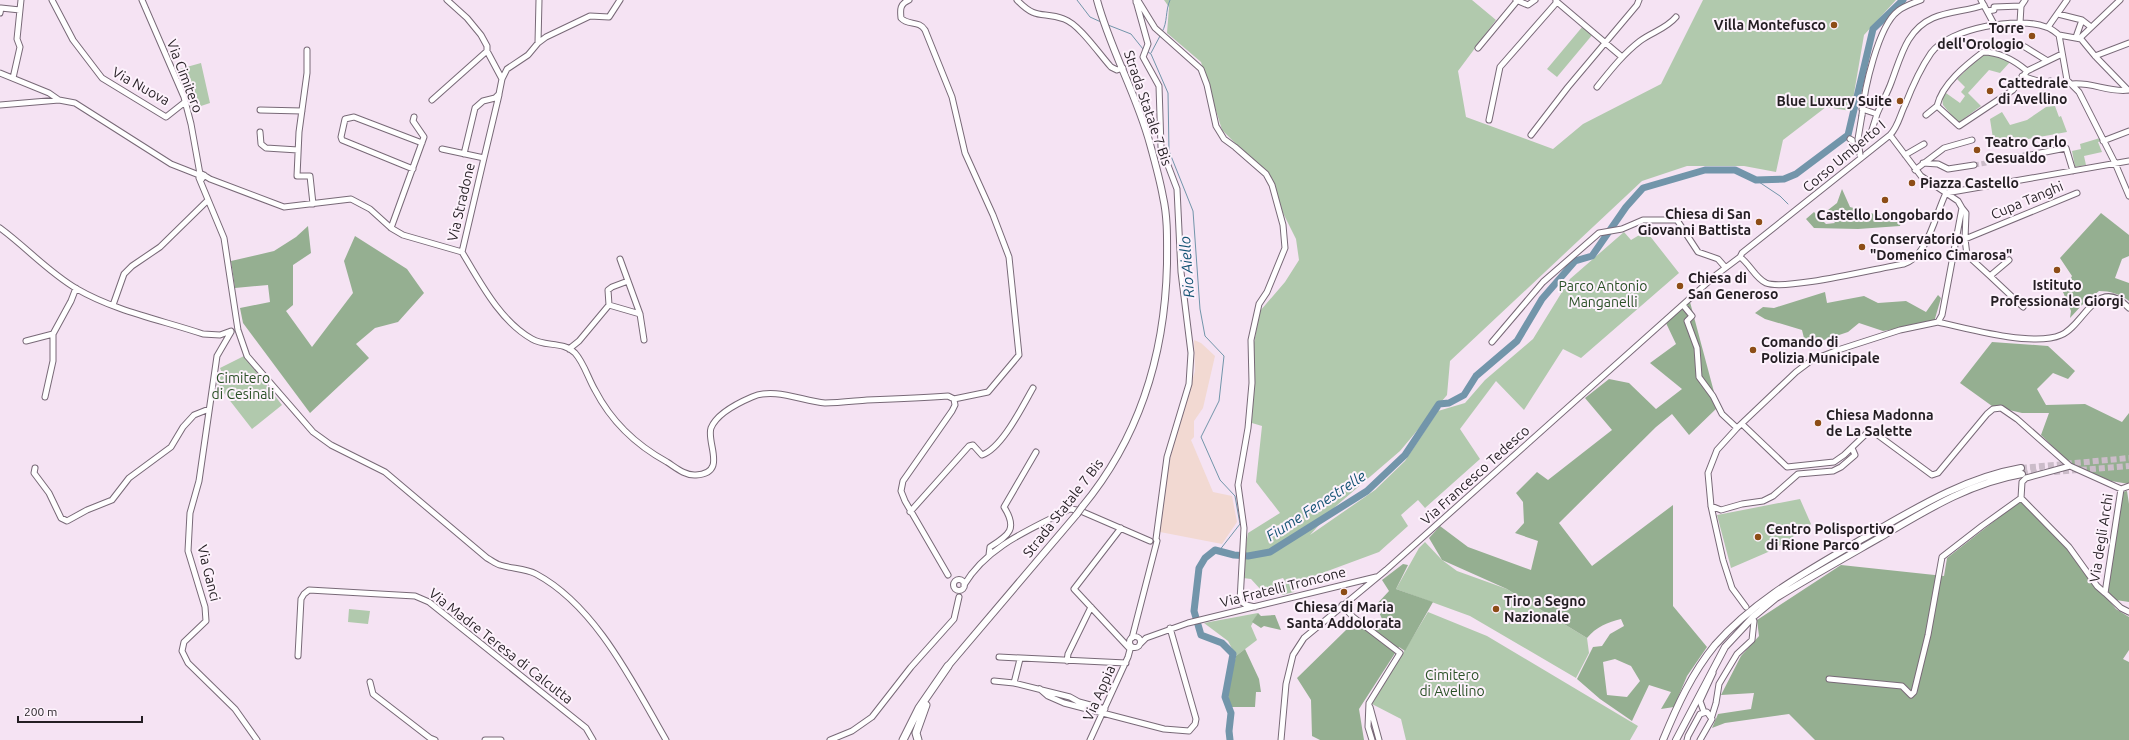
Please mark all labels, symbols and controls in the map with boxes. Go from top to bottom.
place label: Villa Montefusco [1714,17,1826,33]
marker: Villa Montefusco [1829,20,1839,30]
place label: Torre dell'Orologio [1937,20,2024,52]
marker: Torre dell'Orologio [2027,31,2037,41]
street label: Via Cimitero [164,37,206,115]
street label: Strada Statale 7 Bis [1121,48,1175,168]
street label: Via Nuova [109,64,173,108]
place label: Cattedrale di Avellino [1998,75,2069,107]
marker: Cattedrale di Avellino [1985,86,1995,96]
place label: Blue Luxury Suite [1776,93,1892,109]
marker: Blue Luxury Suite [1895,96,1905,106]
street label: Corso Umberto I [1799,117,1889,195]
place label: Teatro Carlo Gesualdo [1985,134,2067,166]
marker: Teatro Carlo Gesualdo [1972,145,1982,155]
street label: Via Stradone [444,161,478,243]
place label: Piazza Castello [1920,175,2019,191]
marker: Piazza Castello [1907,178,1917,188]
street label: Cupa Tanghi [1988,178,2066,222]
marker: Castello Longobardo [1880,195,1890,205]
place label: Chiesa di San Giovanni Battista [1638,206,1751,238]
place label: Castello Longobardo [1817,207,1953,223]
marker: Chiesa di San Giovanni Battista [1754,217,1764,227]
place label: Conservatorio "Domenico Cimarosa" [1870,231,2012,263]
water label: Rio Aiello [1176,236,1197,298]
marker: Conservatorio "Domenico Cimarosa" [1857,242,1867,252]
marker: Istituto Professionale Giorgi [2052,265,2062,275]
place label: Chiesa di San Generoso [1688,270,1778,302]
place label: Istituto Professionale Giorgi [1990,277,2124,309]
park label: Parco Antonio Manganelli [1559,278,1647,310]
marker: Chiesa di San Generoso [1675,281,1685,291]
place label: Comando di Polizia Municipale [1761,334,1880,366]
marker: Comando di Polizia Municipale [1748,345,1758,355]
park label: Cimitero di Cesinali [212,370,274,402]
place label: Chiesa Madonna de La Salette [1826,407,1933,439]
marker: Chiesa Madonna de La Salette [1813,418,1823,428]
street label: Via Francesco Tedesco [1417,422,1533,528]
street label: Strada Statale 7 Bis [1020,456,1106,560]
water label: Fiume Fenestrelle [1263,467,1369,544]
street label: Via degli Archi [2086,492,2116,584]
place label: Centro Polisportivo di Rione Parco [1766,521,1894,553]
marker: Centro Polisportivo di Rione Parco [1753,532,1763,542]
street label: Via Ganci [194,543,224,603]
street label: Via Fratelli Troncone [1218,564,1348,610]
street label: Via Madre Teresa di Calcutta [426,585,576,707]
marker: Chiesa di Maria Santa Addolorata [1339,587,1349,597]
place label: Tiro a Segno Nazionale [1504,593,1586,625]
place label: Chiesa di Maria Santa Addolorata [1287,599,1401,631]
marker: Tiro a Segno Nazionale [1491,604,1501,614]
street label: Via Appia [1080,663,1118,723]
park label: Cimitero di Avellino [1419,667,1485,699]
scale bar [18,698,142,724]
text: 200 m [24,705,57,718]

